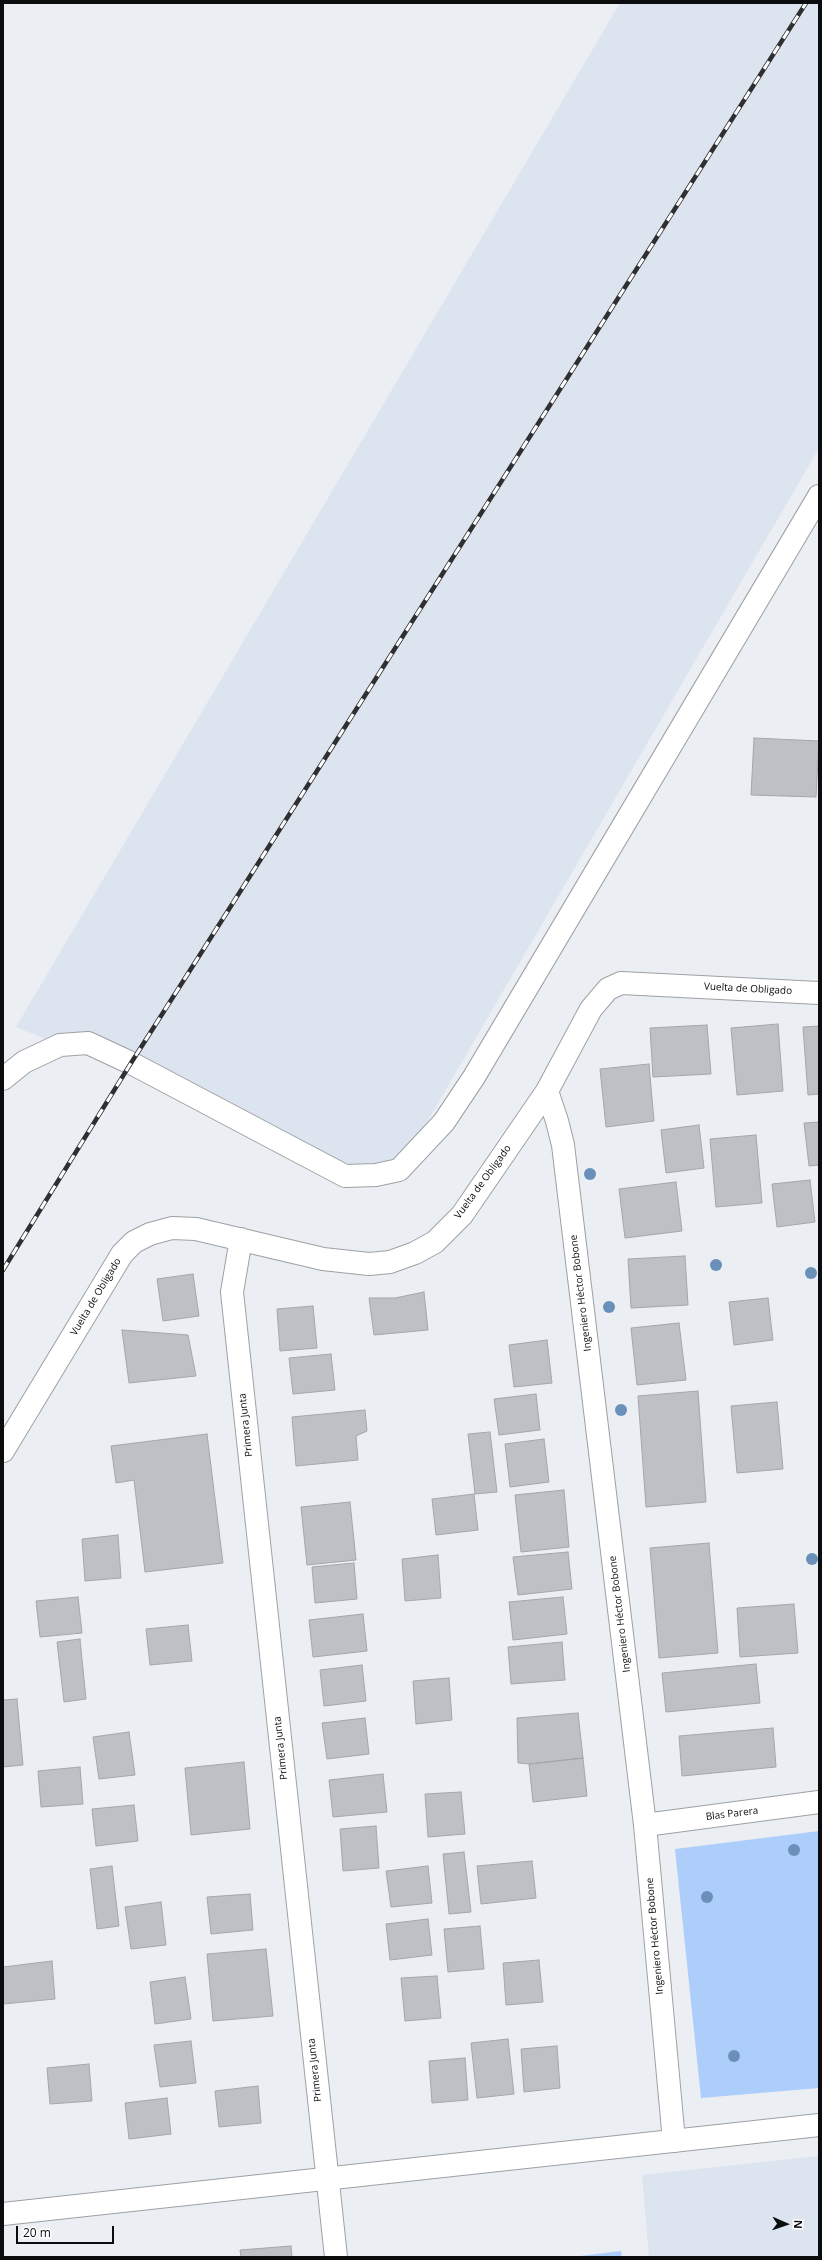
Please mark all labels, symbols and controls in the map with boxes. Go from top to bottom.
street label: Vuelta de Obligado [704,981,792,997]
street label: Vuelta de Obligado [452,1143,514,1221]
street label: Ingeniero Héctor Bobone [568,1234,594,1352]
street label: Vuelta de Obligado [68,1256,124,1338]
street label: Primera Junta [237,1393,255,1457]
street label: Ingeniero Héctor Bobone [607,1555,633,1673]
street label: Primera Junta [272,1716,290,1780]
street label: Blas Parera [705,1805,759,1823]
street label: Ingeniero Héctor Bobone [644,1877,666,1995]
street label: Primera Junta [306,2038,324,2102]
north arrow [766,2204,806,2244]
scale bar [18,2218,116,2244]
text: N [791,2220,806,2229]
text: 20 m [23,2224,51,2241]

